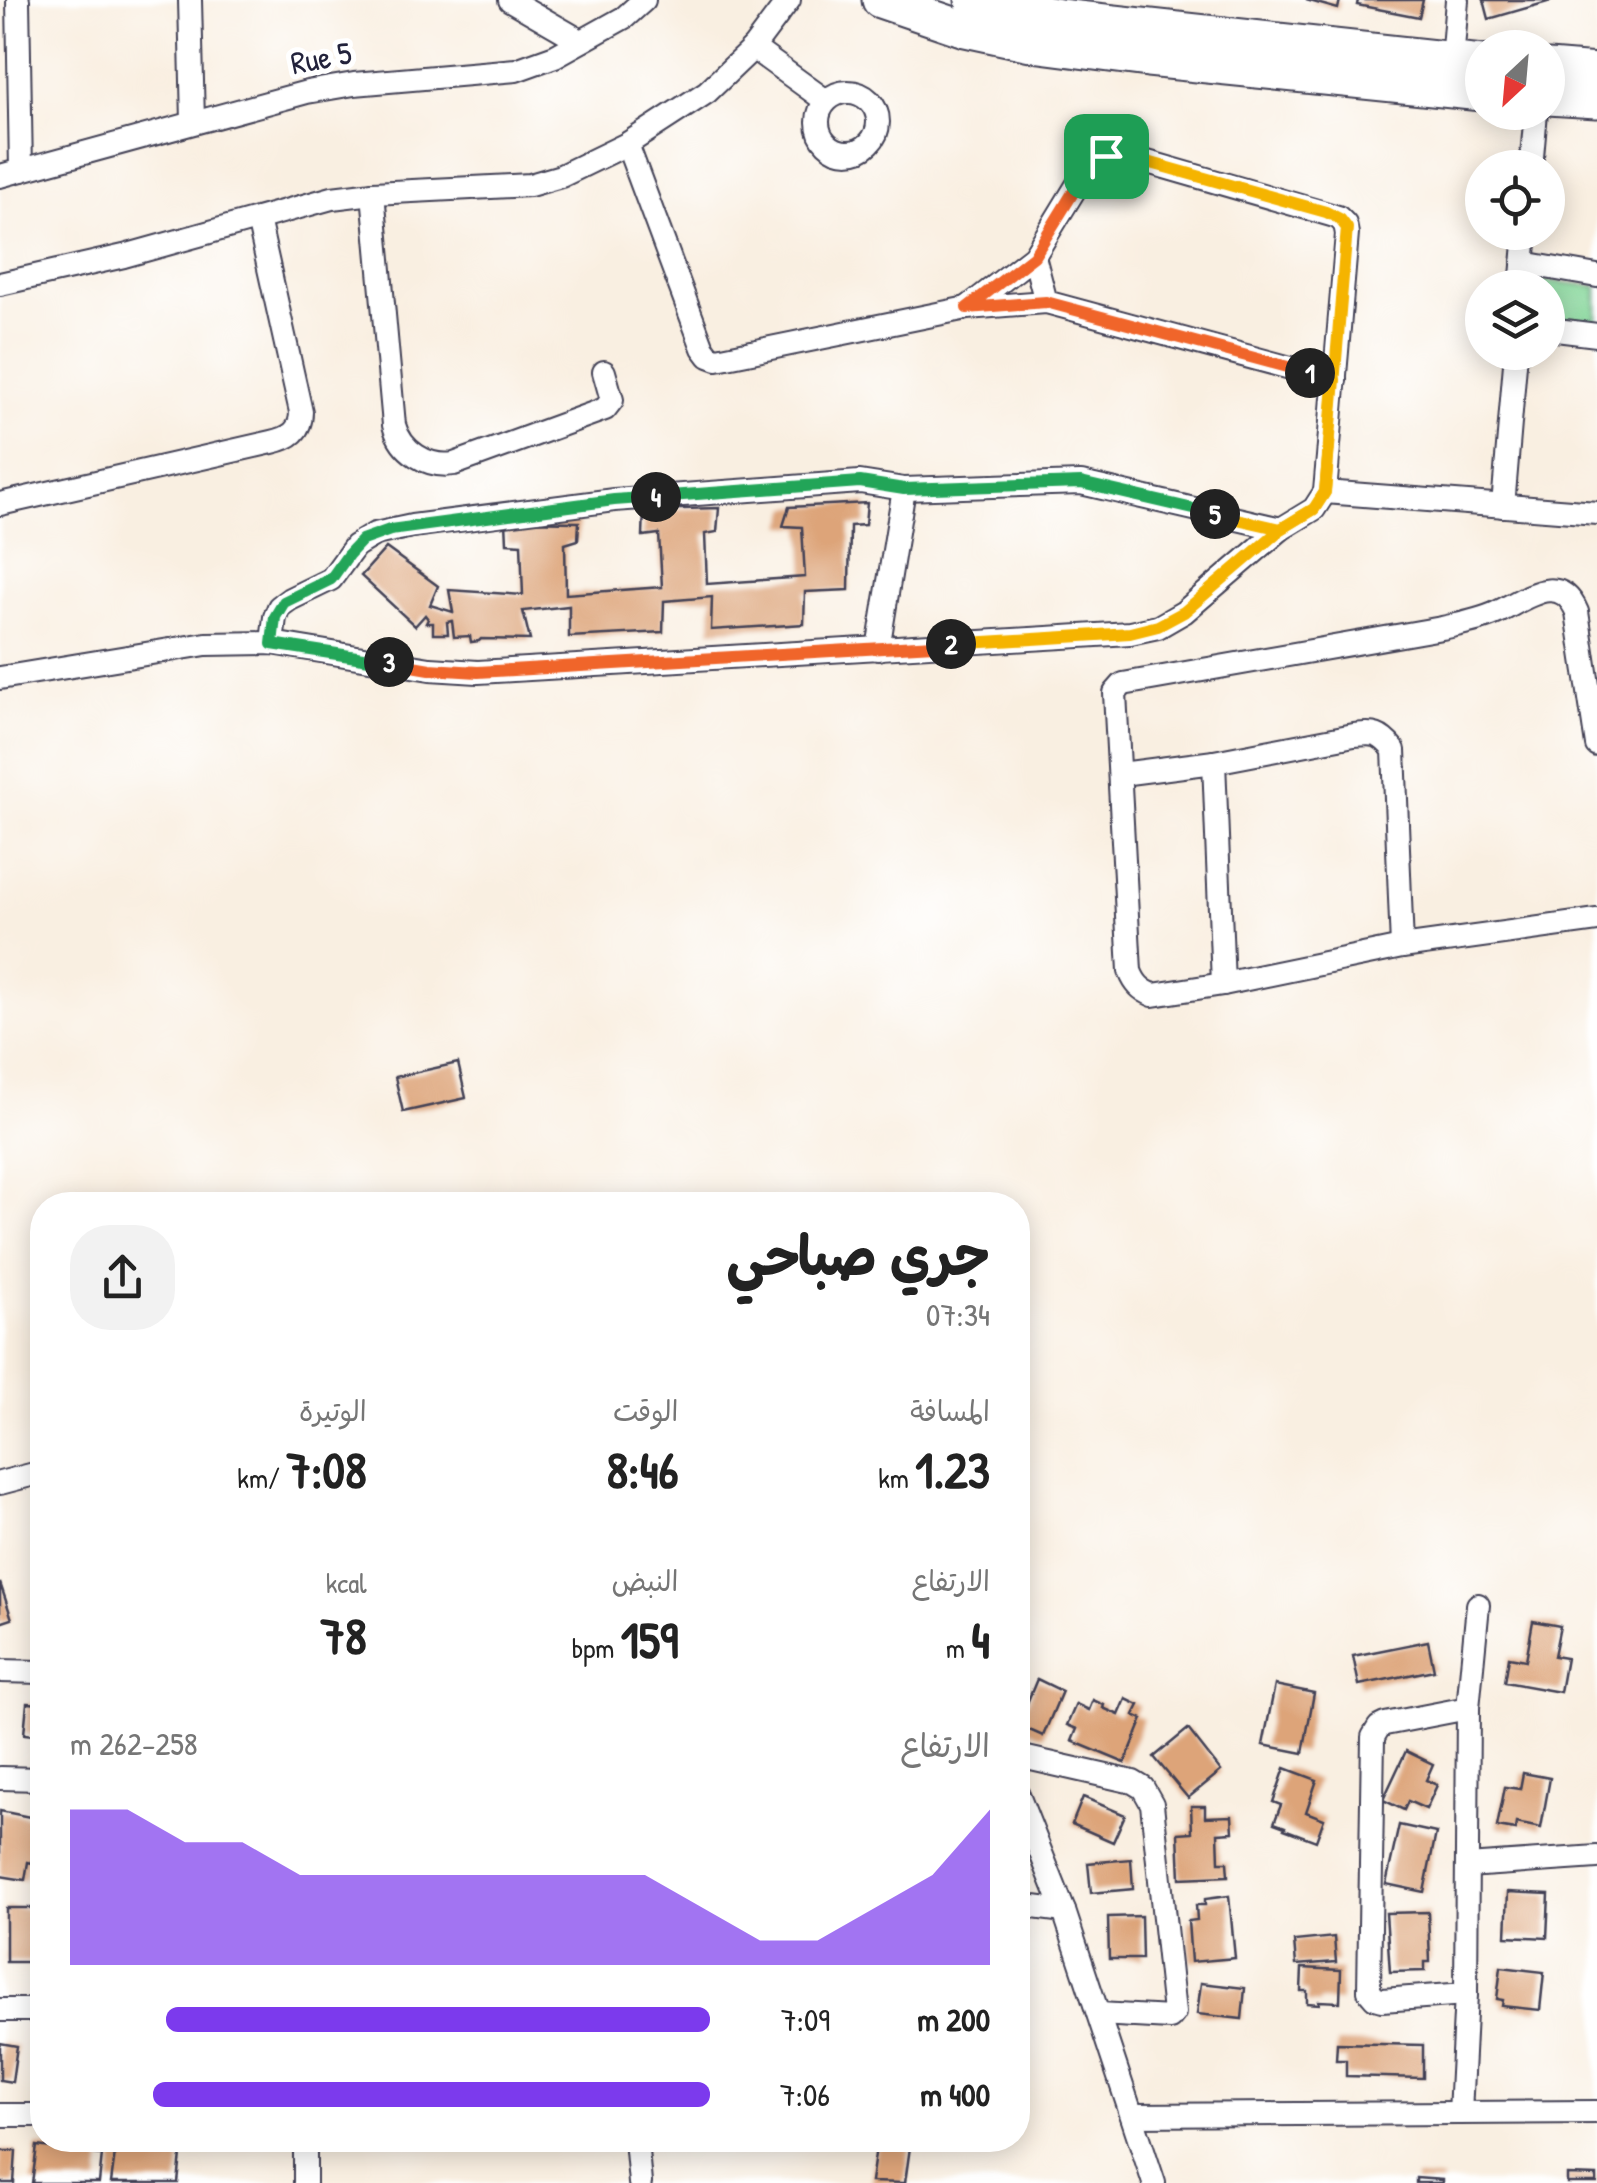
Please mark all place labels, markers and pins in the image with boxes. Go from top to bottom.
pin [1064,114,1149,199]
pin: 1 [1285,348,1335,398]
pin: 4 [631,472,681,522]
pin: 5 [1190,489,1240,539]
pin: 2 [926,619,976,669]
pin: 3 [364,637,414,687]

